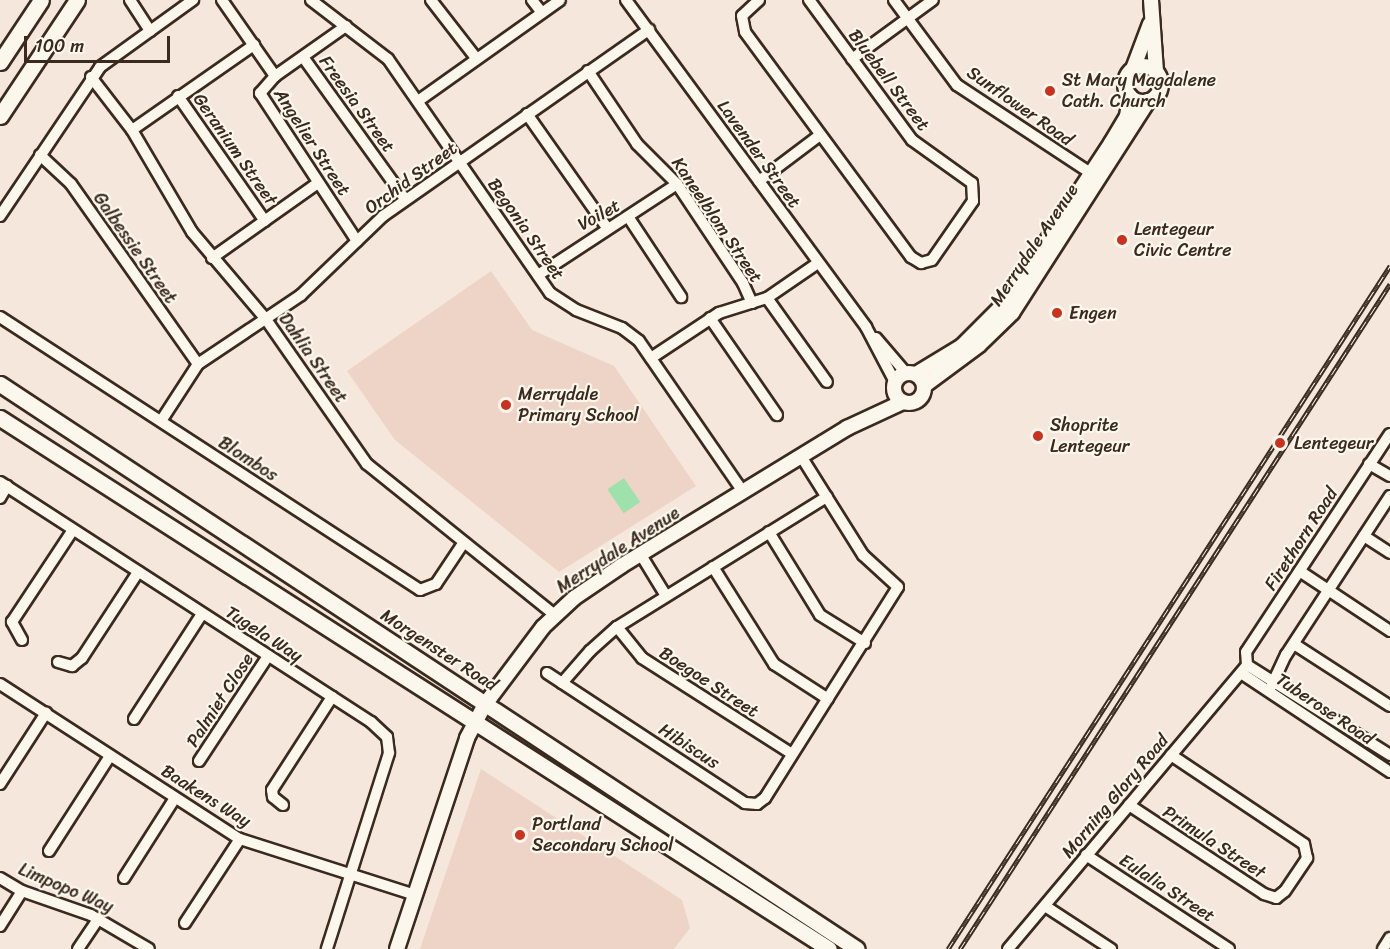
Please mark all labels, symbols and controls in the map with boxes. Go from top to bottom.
scale bar [27,24,172,62]
street label: Bluebell Street [844,25,934,135]
text: 100 m [35,30,84,62]
street label: Freesia Street [314,51,400,157]
street label: Sunflower Road [963,61,1077,151]
place label: St Mary Magdalene Cath. Church [1062,70,1215,112]
marker: St Mary Magdalene Cath. Church [1043,84,1057,98]
street label: Angelier Street [269,85,355,199]
street label: Geranium Street [188,89,282,209]
street label: Lavender Street [713,96,805,212]
street label: Orchid Street [361,137,461,219]
street label: Kaneelblom Street [667,153,767,287]
street label: Begonia Street [483,174,569,284]
street label: Merrydale Avenue [985,180,1083,310]
street label: Galbessie Street [89,188,181,308]
street label: Voilet [574,195,624,235]
place label: Lentegeur Civic Centre [1134,219,1232,262]
marker: Lentegeur Civic Centre [1115,233,1129,247]
place label: Engen [1069,302,1117,324]
marker: Engen [1050,306,1064,320]
street label: Dahlia Street [274,309,352,407]
place label: Merrydale Primary School [518,384,639,426]
marker: Merrydale Primary School [499,398,513,412]
place label: Shoprite Lentegeur [1050,415,1129,458]
marker: Shoprite Lentegeur [1031,429,1045,443]
street label: Blombos [214,432,282,486]
place label: Lentegeur [1294,432,1373,454]
marker: Lentegeur [1271,434,1289,452]
street label: Firethorn Road [1260,484,1342,594]
street label: Merrydale Avenue [552,502,684,598]
street label: Tugela Way [221,601,307,667]
street label: Morgenster Road [377,604,501,696]
street label: Boegoe Street [655,642,763,722]
street label: Palmiet Close [182,649,258,751]
street label: Tuberose Road [1272,668,1378,750]
street label: Hibiscus [655,718,723,774]
street label: Morning Glory Road [1057,730,1173,862]
street label: Baakens Way [157,760,255,832]
street label: Primula Street [1159,801,1269,883]
place label: Portland Secondary School [532,814,673,856]
marker: Portland Secondary School [513,828,527,842]
street label: Eulalia Street [1115,849,1219,927]
street label: Limpopo Way [15,858,117,918]

